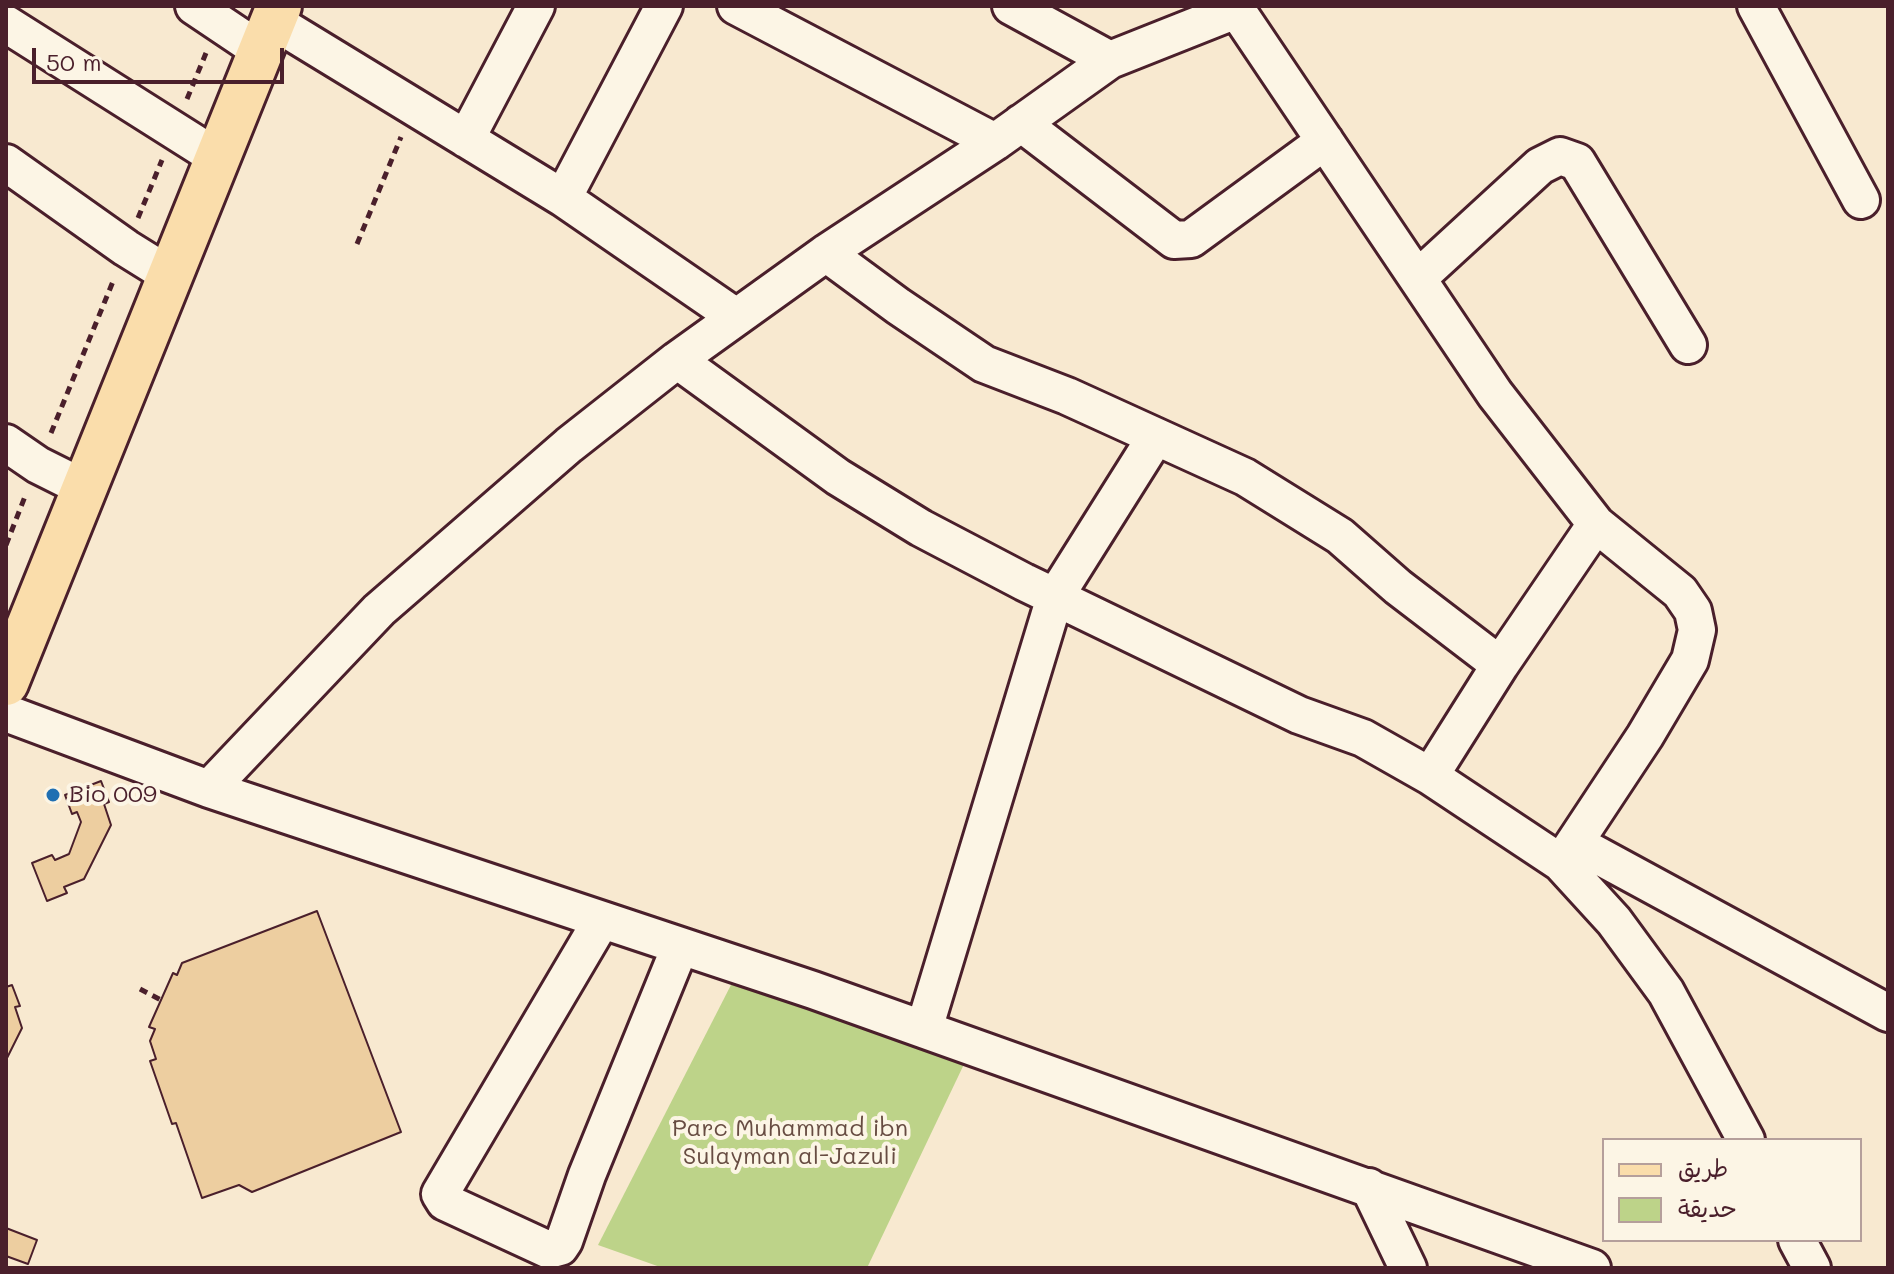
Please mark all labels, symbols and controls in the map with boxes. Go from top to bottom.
scale bar [36,32,288,82]
text: 50 m [46,46,102,77]
place label: Bio 009 [69,781,157,809]
marker: Bio 009 [44,786,62,804]
park label: Parc Muhammad ibn Sulayman al-Jazuli [672,1115,908,1171]
legend [1602,1138,1862,1242]
text: طريق [1678,1152,1728,1183]
text: حديقة [1678,1192,1737,1223]

